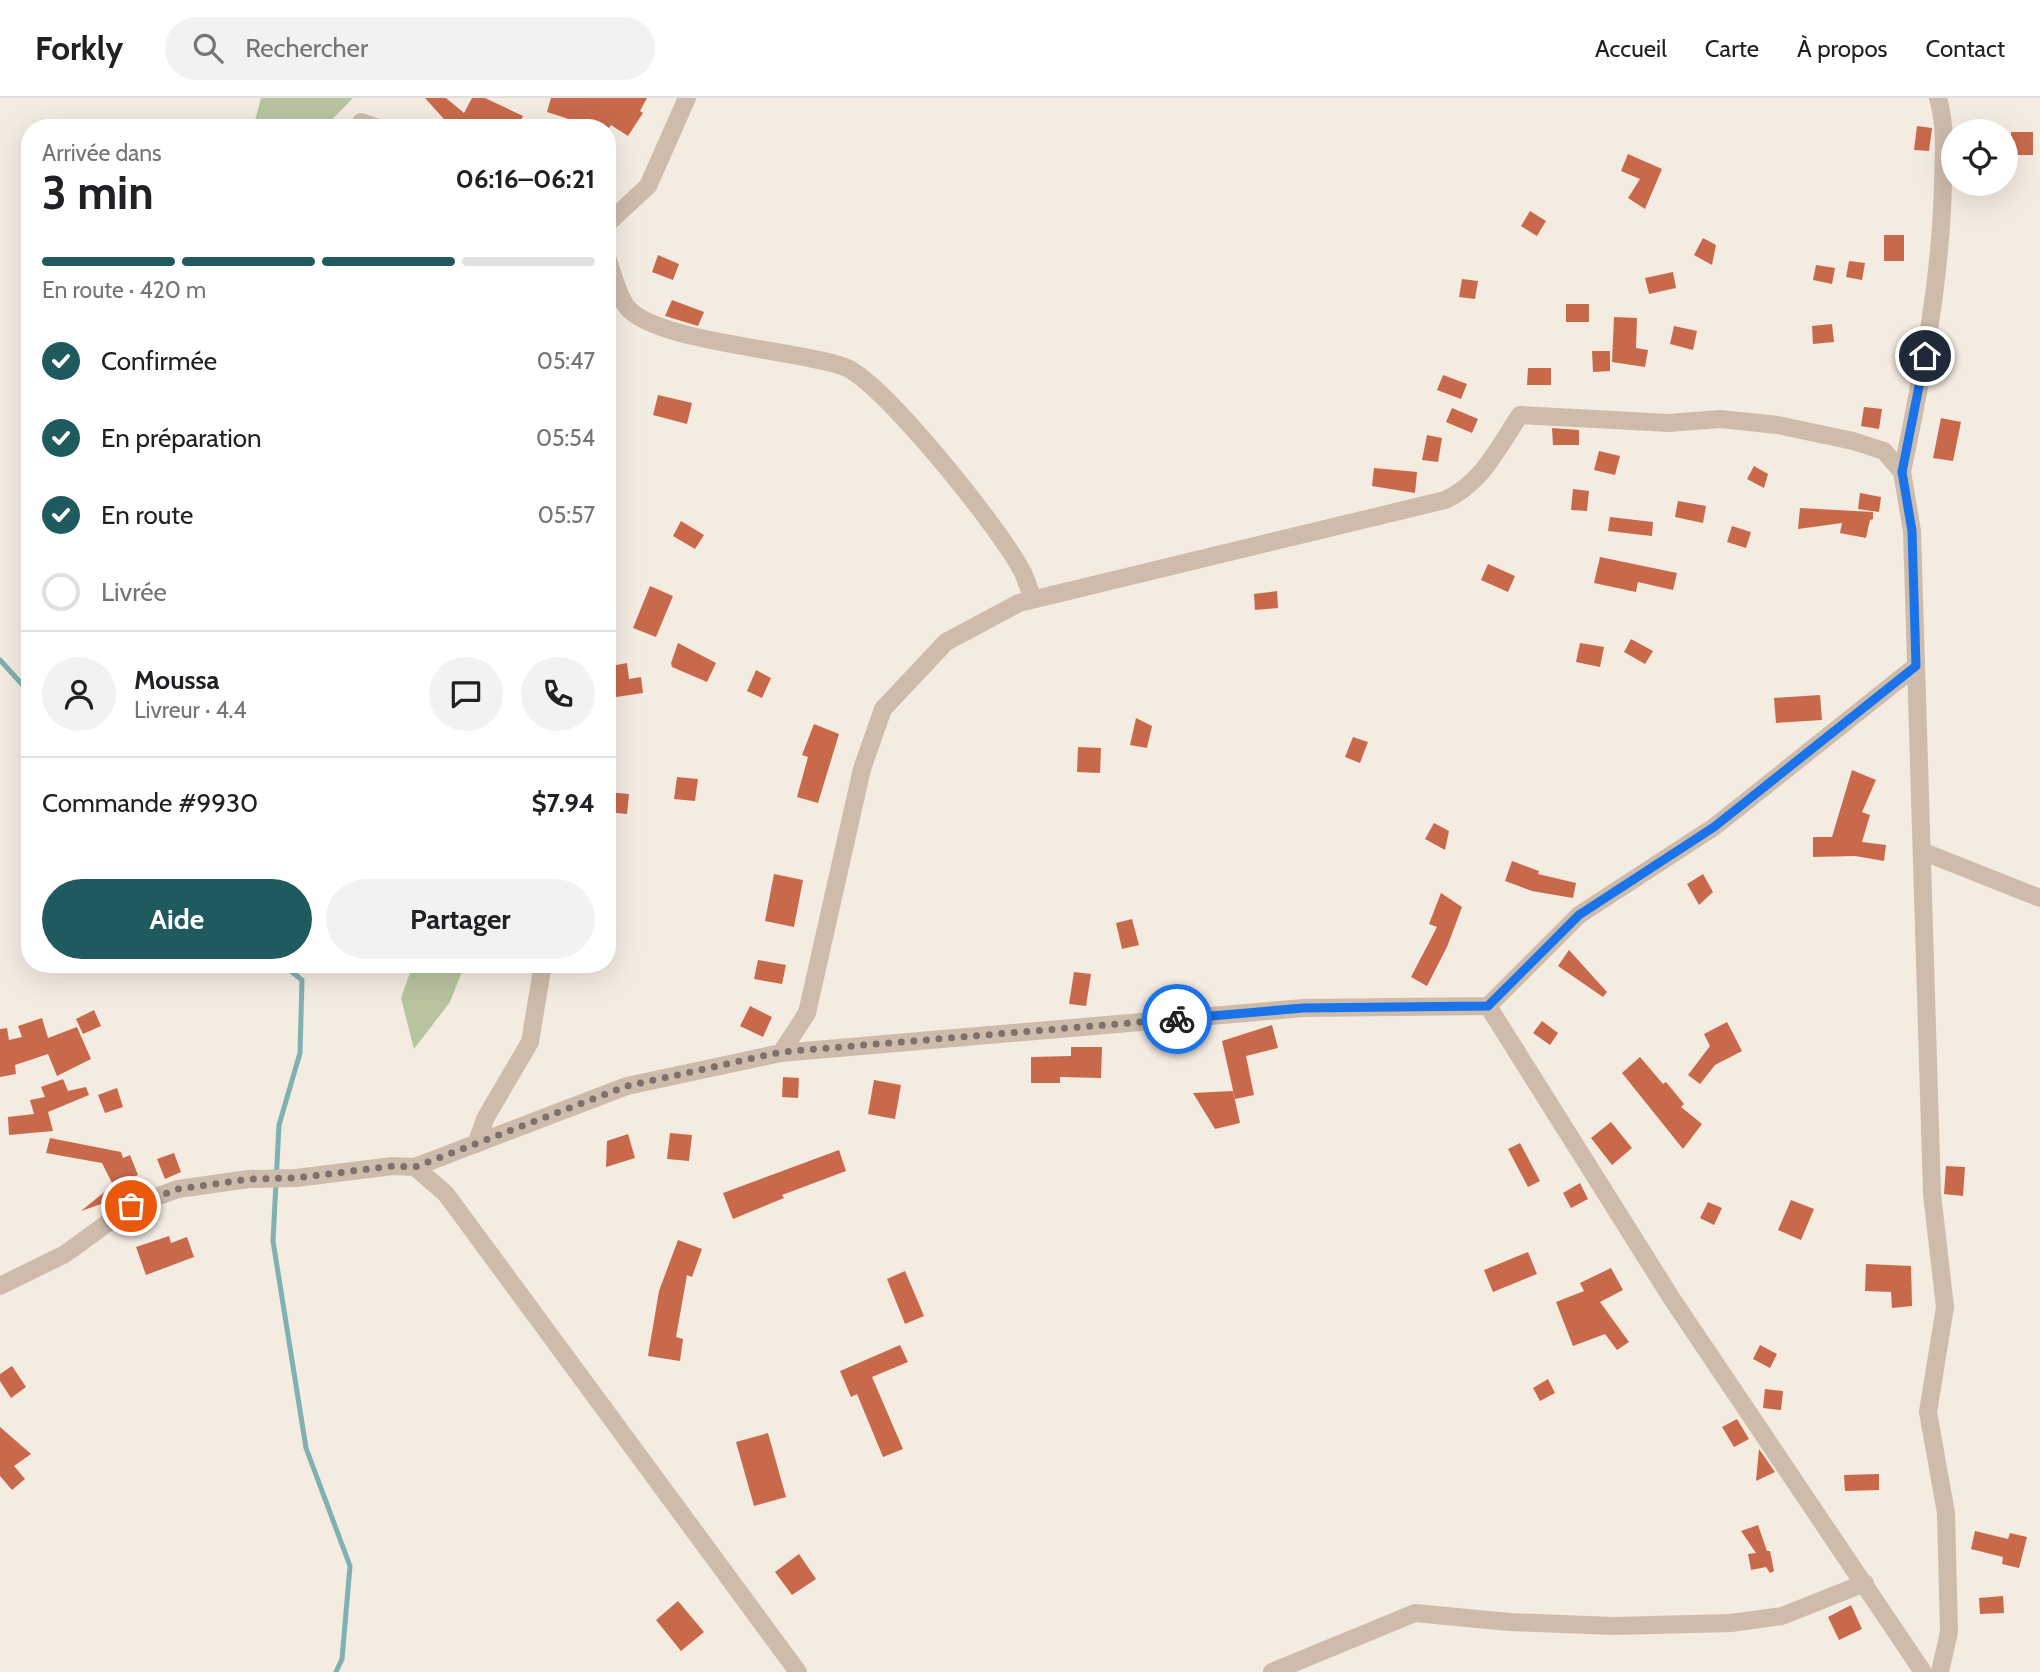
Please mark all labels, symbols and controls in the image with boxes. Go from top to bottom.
search box [165,17,655,80]
text: Forkly [35,28,123,68]
icon: search [189,29,227,67]
text: Rechercher [245,32,368,64]
text: Accueil [1595,34,1667,63]
text: Carte [1705,34,1759,63]
text: À propos [1797,34,1888,63]
text: Contact [1926,34,2005,63]
map controls [1941,119,2018,196]
button: locate [1941,119,2018,196]
text: Arrivée dans [42,139,162,167]
text: 06:16–06:21 [456,163,595,195]
text: 3 min [42,165,154,221]
text: En route · 420 m [42,276,206,304]
pin [1895,326,1955,386]
icon: home [1906,337,1944,375]
icon: check [42,342,80,380]
text: Confirmée [101,345,217,377]
text: 05:47 [537,347,595,375]
icon: check [42,419,80,457]
text: En préparation [101,422,262,454]
text: 05:54 [536,424,595,452]
icon: check [42,496,80,534]
text: En route [101,499,193,531]
text: 05:57 [538,501,595,529]
text: Livrée [101,576,167,608]
button: person [42,657,116,731]
button: chat [429,657,503,731]
button: phone [521,657,595,731]
text: Moussa [134,664,219,696]
text: Livreur · 4.4 [134,696,247,724]
text: Commande #9930 [42,787,258,819]
text: $7.94 [531,787,595,819]
button: Aide [42,879,312,959]
button: Partager [326,879,595,959]
courier [1142,984,1212,1054]
icon: bike [1158,1000,1196,1038]
pin [101,1176,161,1236]
icon: bag [112,1187,150,1225]

